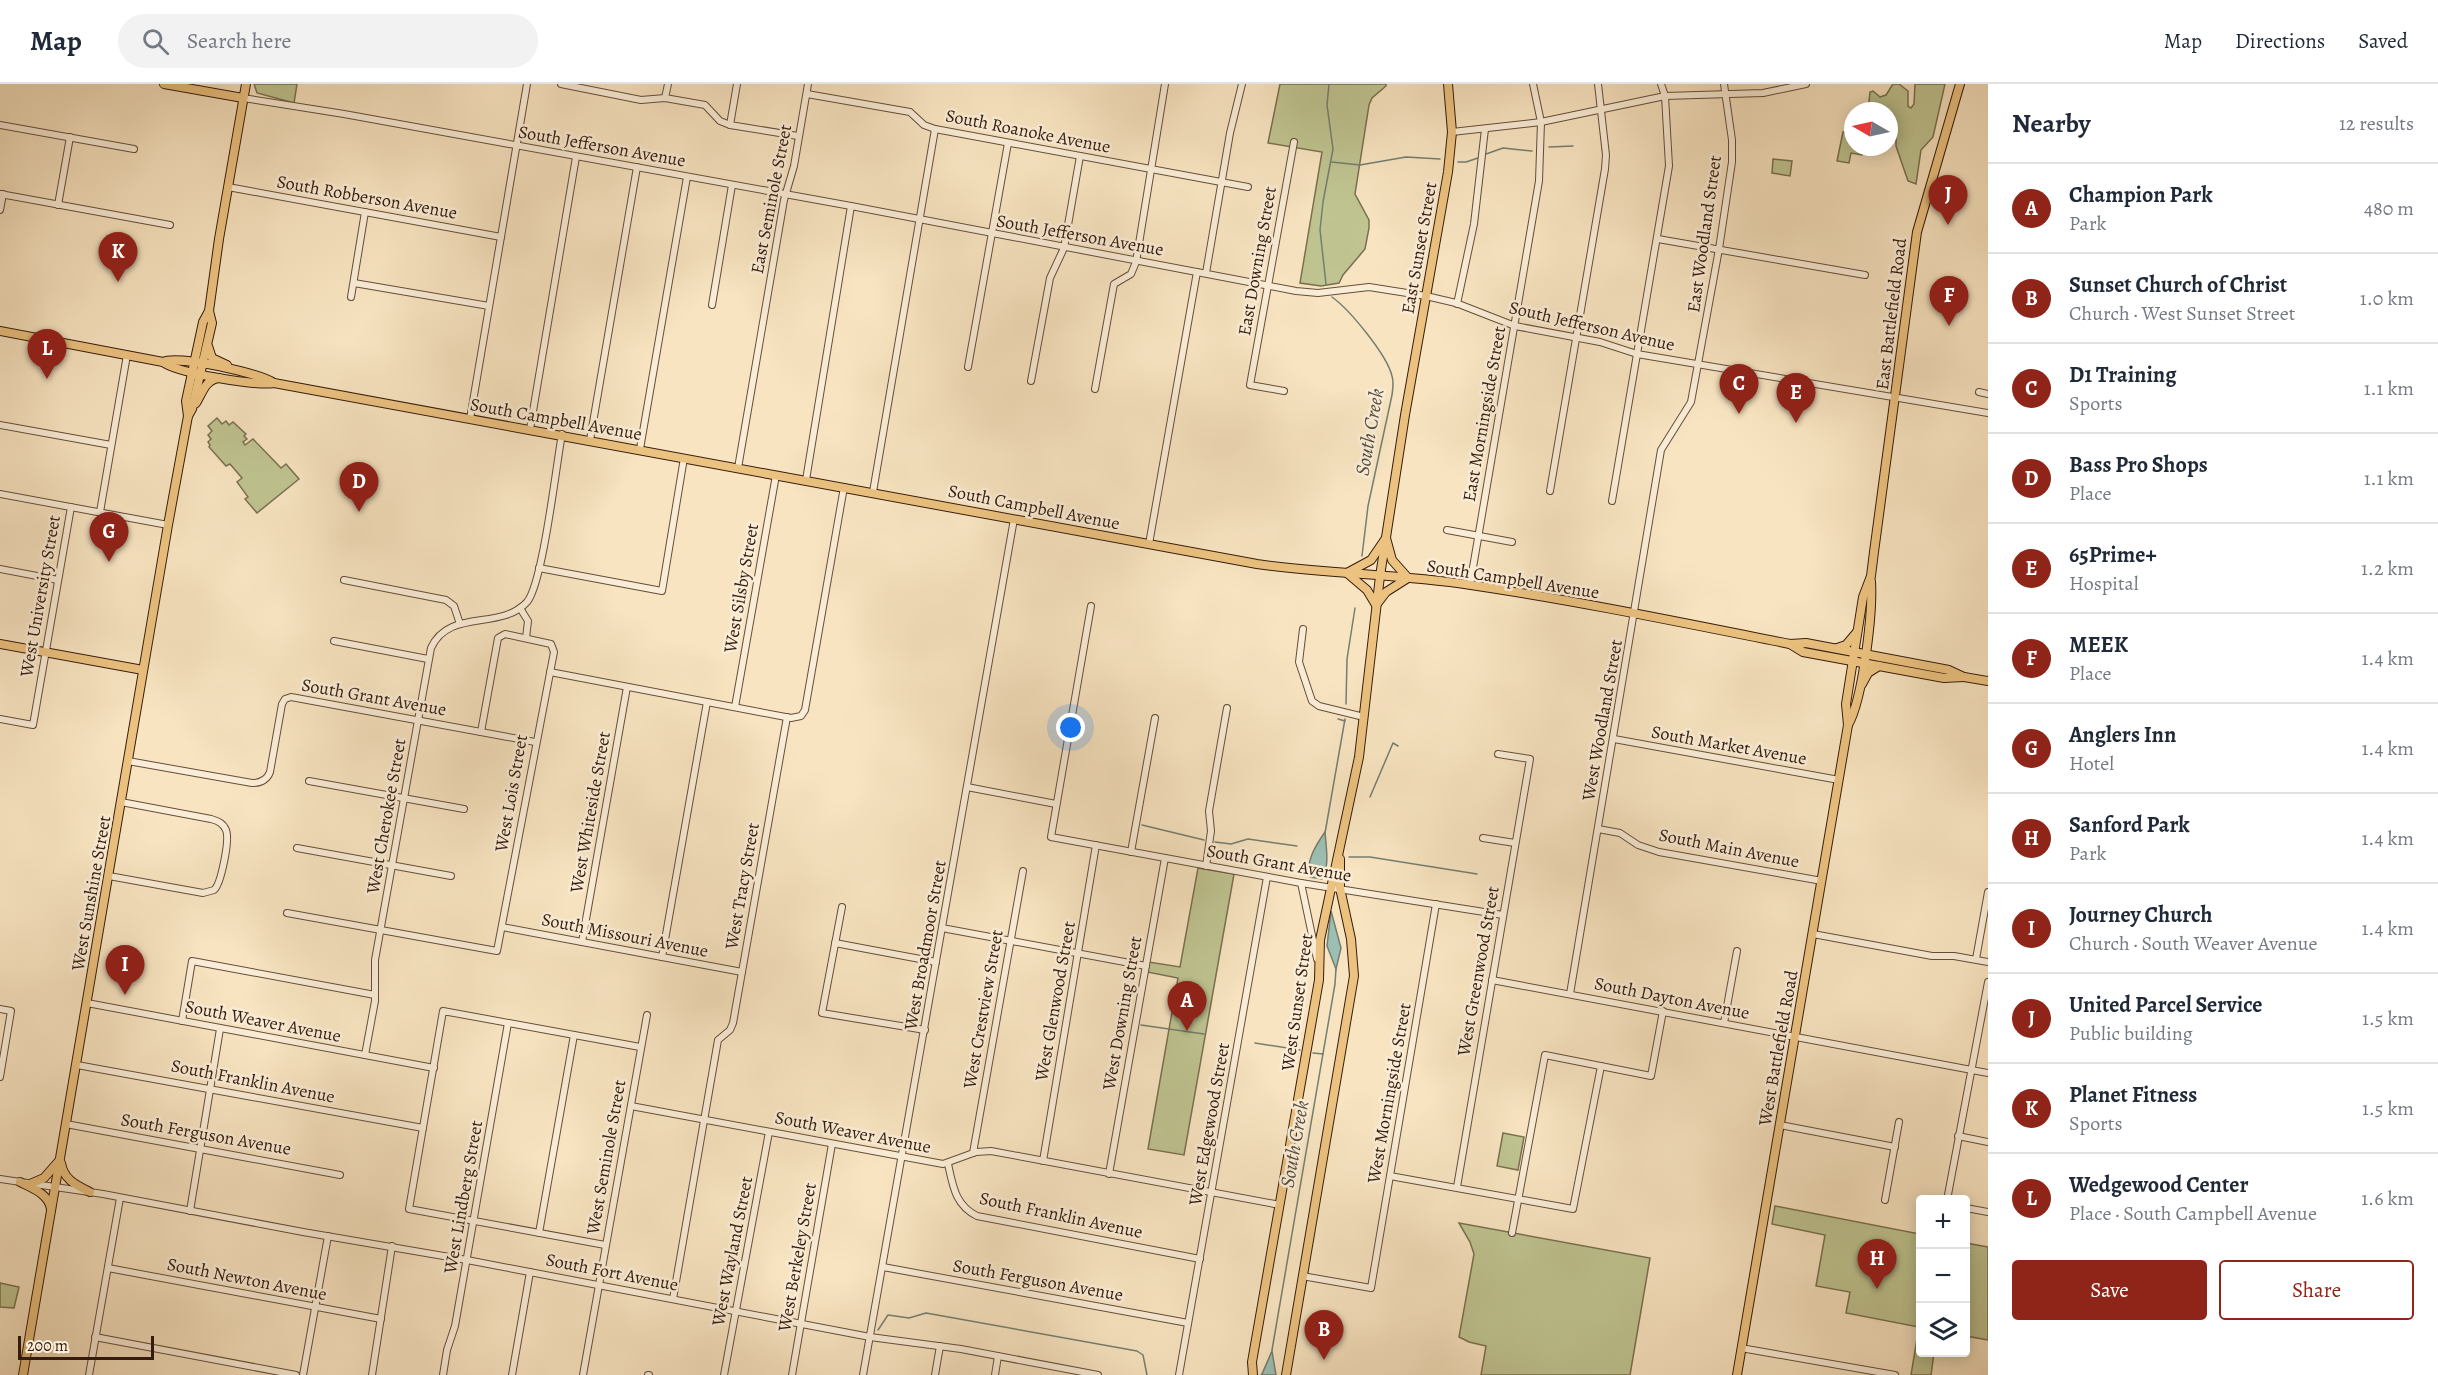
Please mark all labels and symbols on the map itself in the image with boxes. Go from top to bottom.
north arrow [1844,102,1898,156]
street label: South Roanoke Avenue [944,103,1112,159]
street label: South Jefferson Avenue [516,119,688,173]
street label: East Seminole Street [745,122,797,276]
street label: East Woodland Street [1681,154,1727,314]
street label: South Robberson Avenue [275,169,459,225]
pin: J [1928,176,1968,225]
street label: East Sunset Street [1396,180,1442,316]
street label: East Downing Street [1232,184,1282,337]
street label: South Jefferson Avenue [994,208,1166,262]
pin: K [98,232,138,282]
street label: East Battlefield Road [1870,236,1912,391]
pin: F [1930,276,1968,326]
street label: South Jefferson Avenue [1507,295,1677,357]
street label: East Morningside Street [1457,324,1511,504]
pin: L [28,330,66,379]
pin: C [1720,364,1758,414]
pin: E [1776,374,1816,423]
water label: South Creek [1349,386,1390,478]
street label: South Campbell Avenue [468,392,644,446]
pin: D [340,462,378,512]
street label: South Campbell Avenue [946,479,1122,535]
pin: G [90,512,128,562]
street label: West University Street [14,513,66,680]
street label: West Silsby Street [718,521,764,656]
street label: South Campbell Avenue [1425,554,1601,604]
street label: West Woodland Street [1576,637,1628,804]
street label: South Grant Avenue [300,672,448,722]
your location [1056,713,1085,742]
street label: South Market Avenue [1650,720,1808,770]
street label: West Whiteside Street [564,729,616,896]
street label: West Lois Street [489,733,533,854]
street label: West Cherokee Street [360,736,411,897]
street label: West Sunshine Street [65,814,116,973]
street label: West Tracy Street [719,821,765,952]
street label: South Main Avenue [1657,823,1801,873]
street label: South Grant Avenue [1205,838,1353,888]
street label: West Broadmoor Street [898,858,952,1033]
street label: West Greenwood Street [1451,884,1505,1059]
street label: South Missouri Avenue [540,907,710,963]
street label: West Glenwood Street [1029,919,1081,1084]
street label: West Crestview Street [957,928,1009,1091]
street label: West Sunset Street [1275,932,1319,1073]
street label: West Downing Street [1096,934,1147,1093]
pin: I [106,946,144,995]
street label: West Battlefield Road [1752,968,1804,1129]
street label: South Dayton Avenue [1592,971,1752,1025]
pin: A [1168,982,1206,1031]
street label: South Weaver Avenue [183,994,343,1048]
street label: West Morningside Street [1361,1001,1417,1186]
street label: West Edgewood Street [1183,1041,1235,1208]
street label: South Franklin Avenue [169,1053,337,1109]
street label: West Seminole Street [580,1078,631,1237]
water label: South Creek [1274,1098,1315,1190]
street label: South Weaver Avenue [773,1105,933,1159]
street label: South Ferguson Avenue [119,1107,293,1161]
street label: West Lindberg Street [438,1119,488,1276]
street label: West Wayland Street [706,1174,758,1329]
street label: West Berkeley Street [772,1181,822,1334]
street label: South Franklin Avenue [977,1186,1145,1244]
pin: H [1858,1240,1896,1289]
street label: South Fort Avenue [544,1247,680,1297]
street label: South Newton Avenue [165,1252,329,1306]
street label: South Ferguson Avenue [951,1253,1125,1307]
pin: B [1304,1310,1344,1360]
scale bar [18,1333,154,1360]

